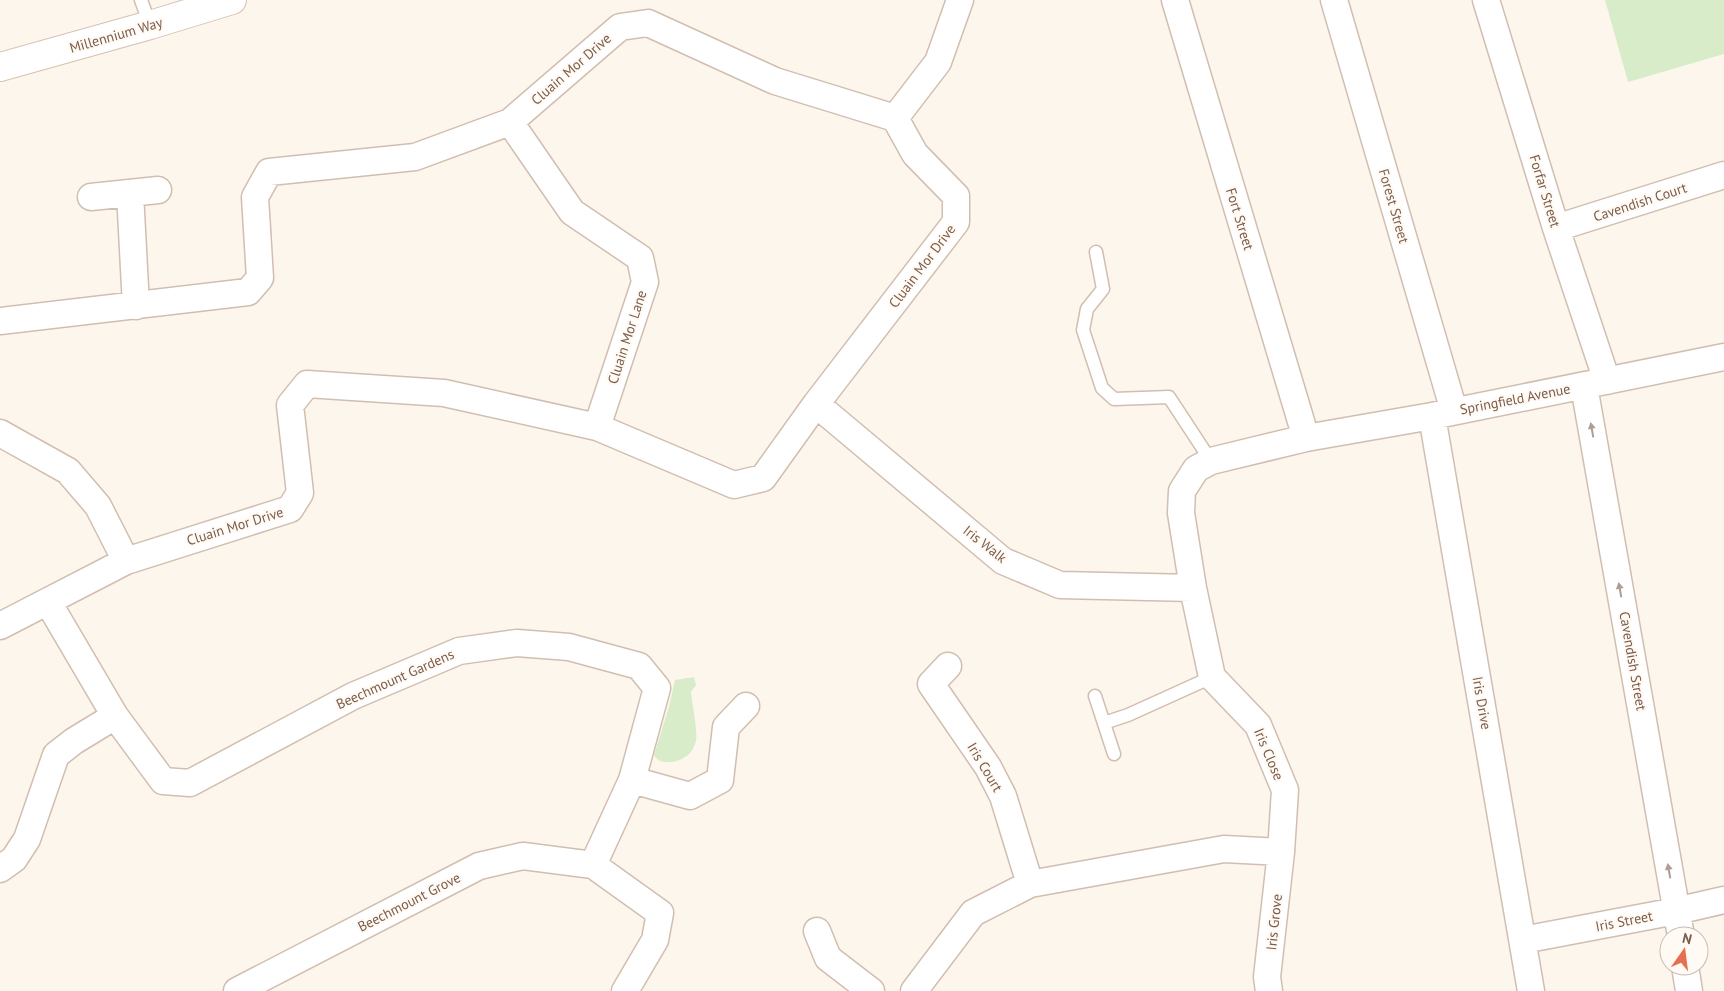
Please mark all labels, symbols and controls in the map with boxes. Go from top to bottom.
street label: Millennium Way [67,13,165,57]
street label: Cluain Mor Drive [527,29,615,109]
street label: Forfar Street [1525,152,1565,230]
street label: Forest Street [1375,167,1413,246]
street label: Cavendish Court [1591,178,1689,226]
street label: Fort Street [1222,186,1258,253]
street label: Cluain Mor Drive [885,221,959,311]
street label: Cluain Mor Lane [603,288,651,386]
street label: Springfield Avenue [1458,379,1572,419]
one-way arrow [1587,422,1595,438]
street label: Cluain Mor Drive [184,503,286,549]
street label: Iris Walk [959,521,1011,567]
one-way arrow [1616,582,1624,598]
street label: Cavendish Street [1615,610,1651,712]
street label: Beechmount Gardens [333,645,457,713]
street label: Iris Drive [1468,675,1496,731]
street label: Iris Close [1250,725,1288,783]
street label: Iris Court [963,739,1007,795]
one-way arrow [1665,862,1673,878]
street label: Beechmount Grove [355,868,463,936]
street label: Iris Grove [1262,893,1286,951]
street label: Iris Street [1594,907,1654,935]
north arrow [1659,926,1709,976]
text: N [1681,929,1694,948]

